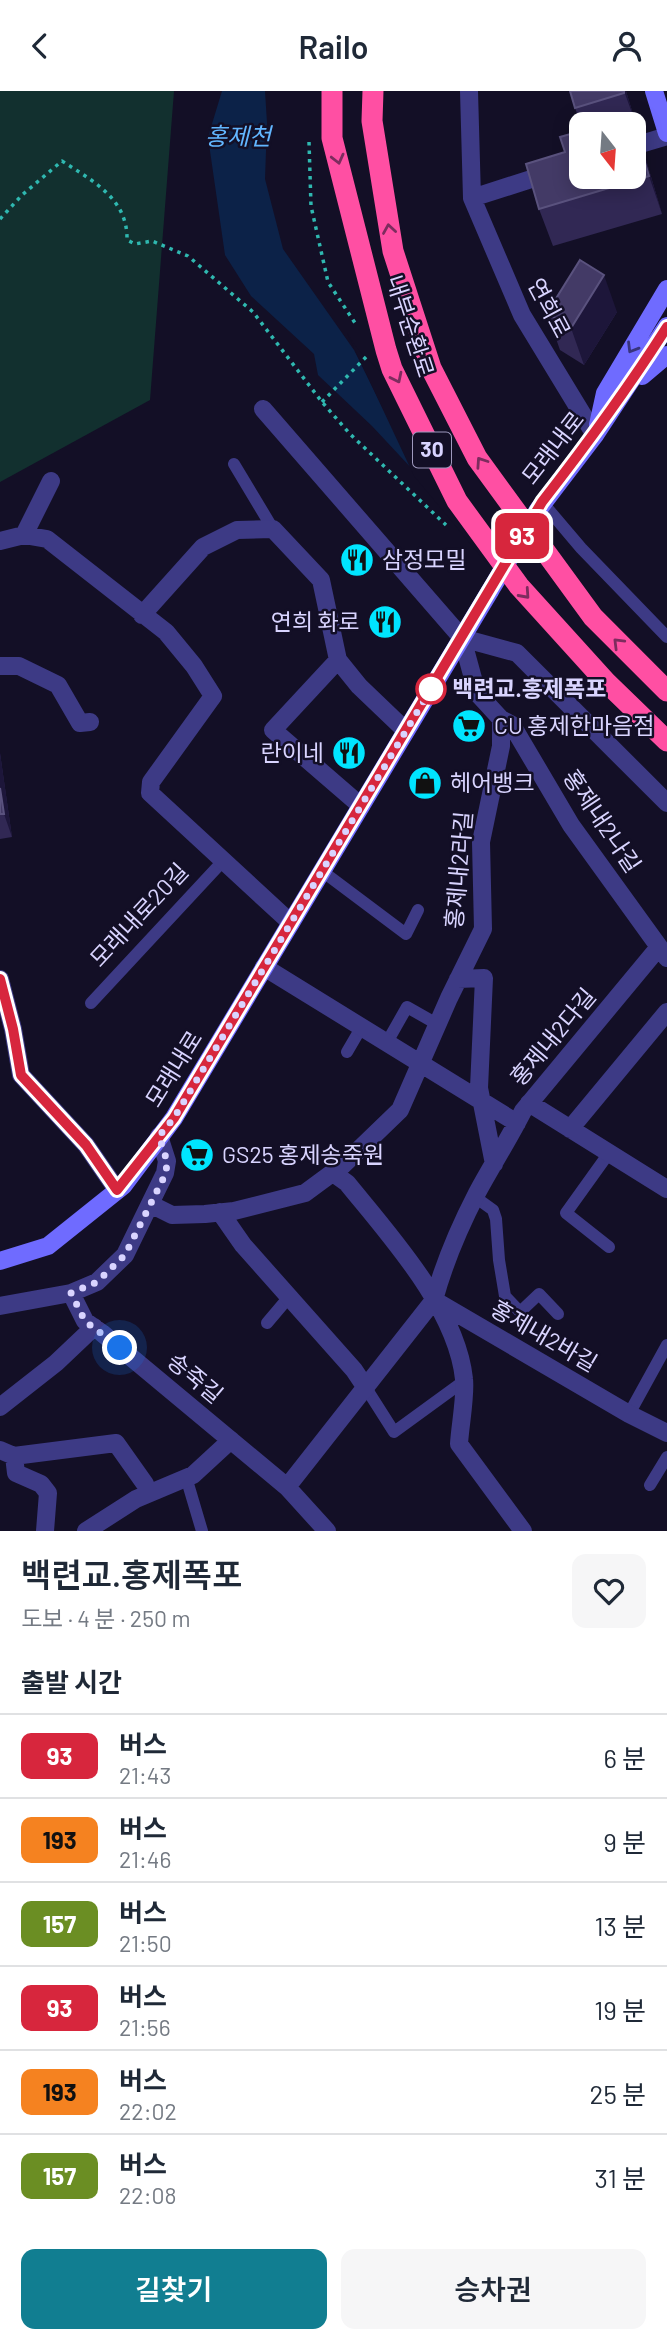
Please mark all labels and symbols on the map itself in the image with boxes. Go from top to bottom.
north arrow [569,112,646,189]
water label: 홍제천 [205,121,274,150]
one-way arrow [330,152,344,164]
one-way arrow [382,223,397,235]
street label: 내부순환로 [381,271,441,380]
street label: 연희로 [523,273,577,342]
one-way arrow [627,340,640,353]
one-way arrow [388,371,402,383]
street label: 모래내로 [515,405,589,489]
road number: 30 [413,433,451,467]
one-way arrow [476,457,489,470]
line badge: 93 [490,513,554,559]
restaurant icon: 삼정모밀 [338,541,376,579]
place label: 삼정모밀 [382,545,467,573]
one-way arrow [517,585,529,598]
restaurant icon: 연희 화로 [366,603,404,641]
place label: 연희 화로 [271,607,360,635]
one-way arrow [614,638,627,651]
marker: 백련교.홍제폭포 [416,674,446,704]
place label: 백련교.홍제폭포 [452,674,606,702]
supermarket icon: CU 홍제한마음점 [450,707,488,745]
place label: CU 홍제한마음점 [494,711,654,739]
restaurant icon: 란이네 [330,734,368,772]
place label: 란이네 [261,738,324,766]
shop icon: 헤어뱅크 [406,764,444,802]
street label: 홍제내2나길 [558,764,647,877]
place label: 헤어뱅크 [450,768,535,796]
street label: 홍제내2라길 [439,810,477,930]
street label: 모래내로20길 [83,857,193,972]
street label: 홍제내2다길 [504,982,601,1091]
street label: 모래내로 [139,1025,207,1112]
supermarket icon: GS25 홍제송죽원 [178,1136,216,1174]
place label: GS25 홍제송죽원 [222,1140,384,1168]
street label: 홍제내2바길 [486,1293,603,1377]
your location [102,1330,137,1365]
street label: 송죽길 [162,1346,229,1408]

